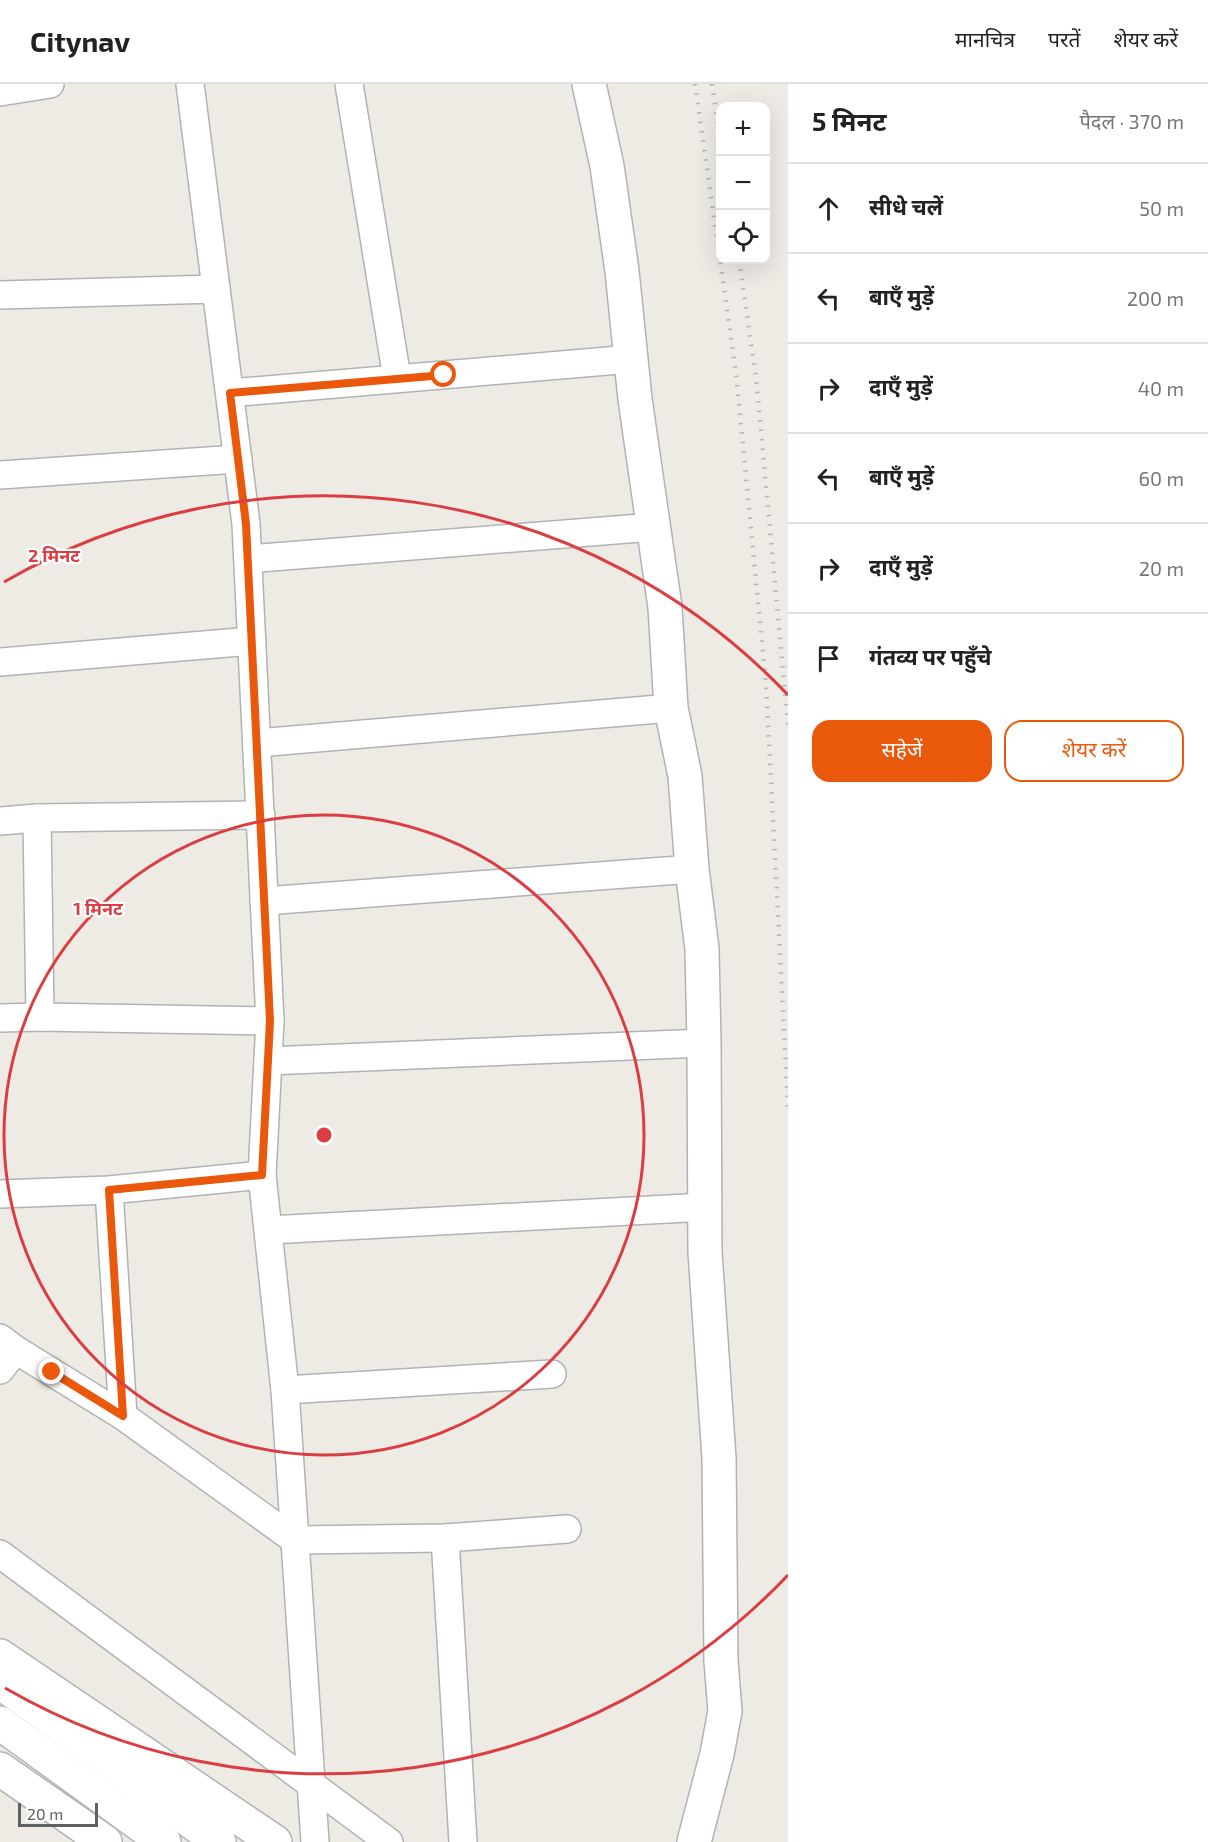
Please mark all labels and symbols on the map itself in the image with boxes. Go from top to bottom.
route start [430,361,456,387]
text: 2 मिनट [28,544,80,566]
text: 1 मिनट [73,897,123,919]
centre of rings [314,1125,334,1145]
route end [38,1358,64,1384]
scale bar [18,1800,98,1828]

